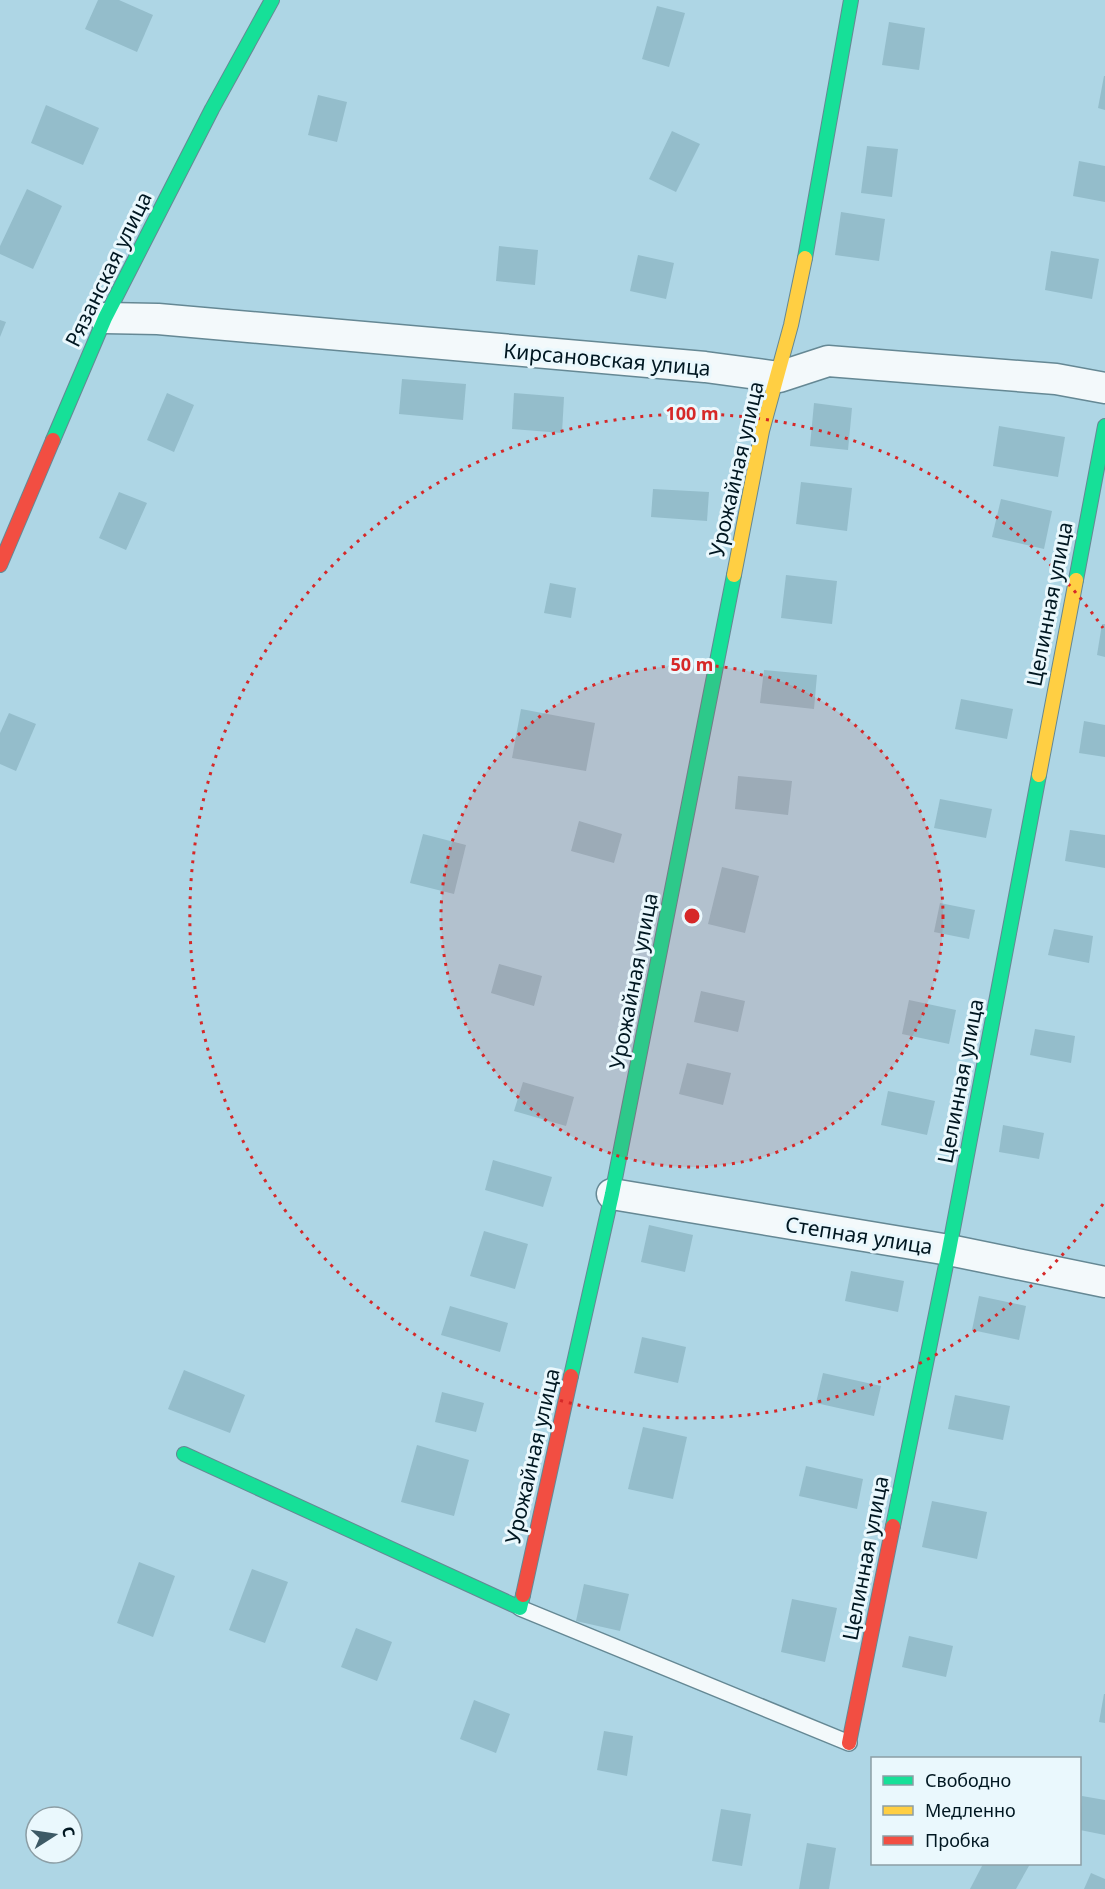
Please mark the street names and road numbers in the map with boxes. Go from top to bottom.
street label: Рязанская улица [58,187,158,351]
street label: Кирсановская улица [502,336,712,382]
street label: Урожайная улица [702,378,770,560]
street label: Целинная улица [1019,519,1079,689]
street label: Урожайная улица [602,890,664,1072]
street label: Целинная улица [930,996,990,1166]
street label: Степная улица [783,1210,935,1260]
street label: Урожайная улица [498,1365,566,1547]
street label: Целинная улица [835,1473,895,1643]

